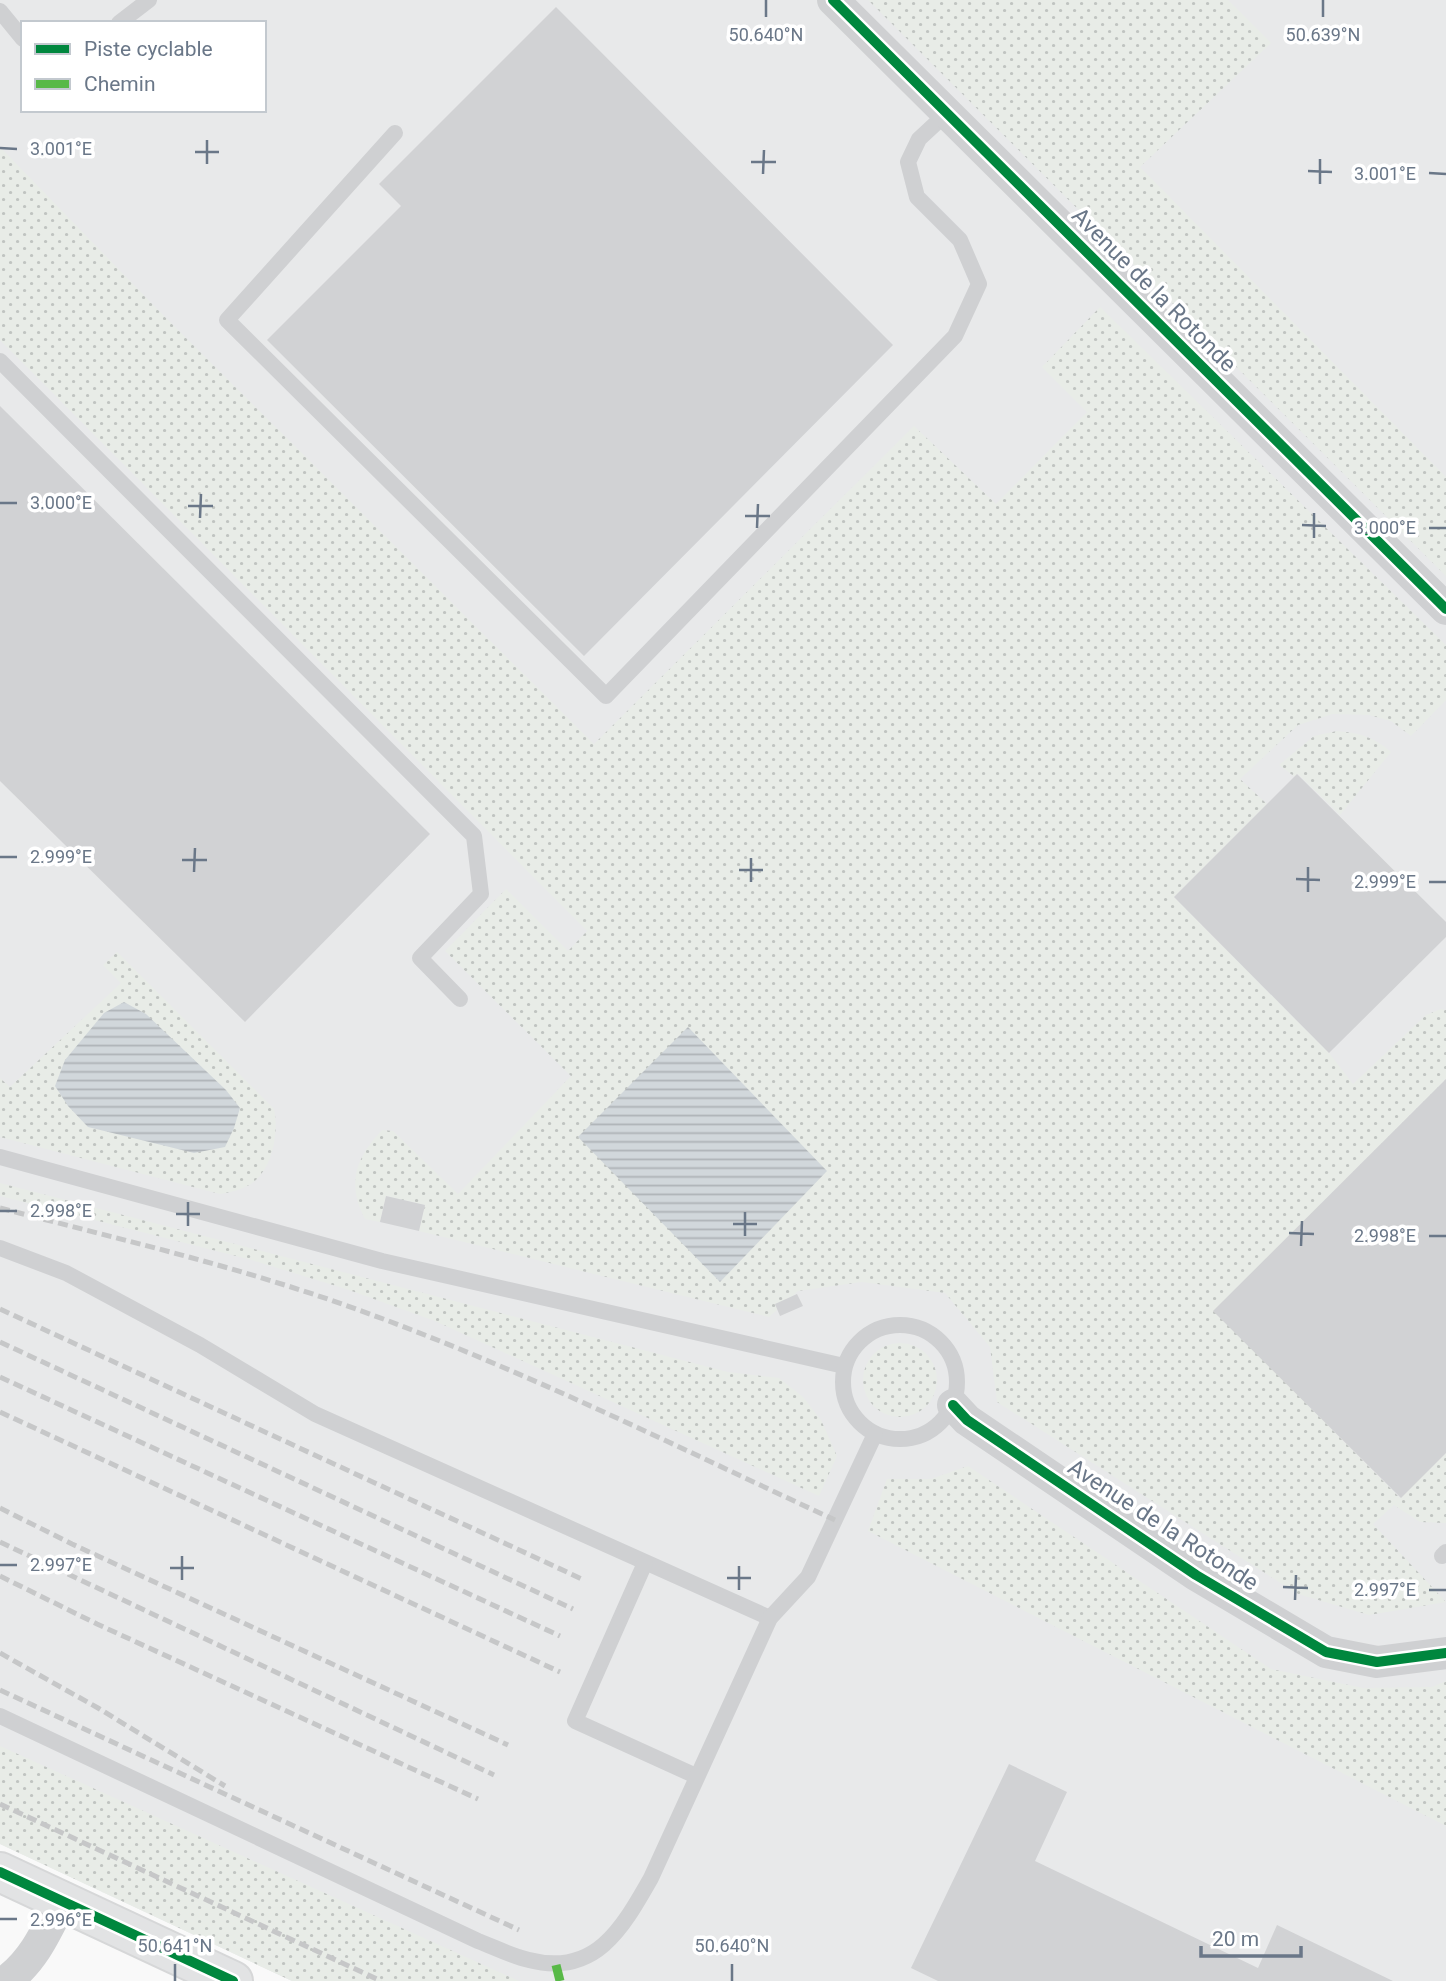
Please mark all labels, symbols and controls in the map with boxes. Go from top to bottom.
legend [21,21,266,112]
text: 50.640°N [729,24,803,45]
text: 50.639°N [1286,24,1360,45]
text: Piste cyclable [84,37,213,61]
text: Chemin [84,72,156,96]
text: 3.001°E [30,138,92,159]
text: 3.001°E [1354,163,1416,184]
street label: Avenue de la Rotonde [1066,202,1242,378]
text: 3.000°E [30,492,92,513]
text: 3.000°E [1354,517,1416,538]
text: 2.999°E [30,846,92,867]
text: 2.999°E [1354,871,1416,892]
text: 2.998°E [30,1200,92,1221]
text: 2.998°E [1354,1225,1416,1246]
street label: Avenue de la Rotonde [1063,1453,1263,1597]
text: 2.997°E [30,1554,92,1575]
text: 2.997°E [1354,1579,1416,1600]
text: 2.996°E [30,1909,92,1930]
scale bar [1201,1914,1301,1958]
text: 20 m [1212,1927,1259,1951]
text: 50.641°N [138,1935,212,1956]
text: 50.640°N [695,1935,769,1956]

